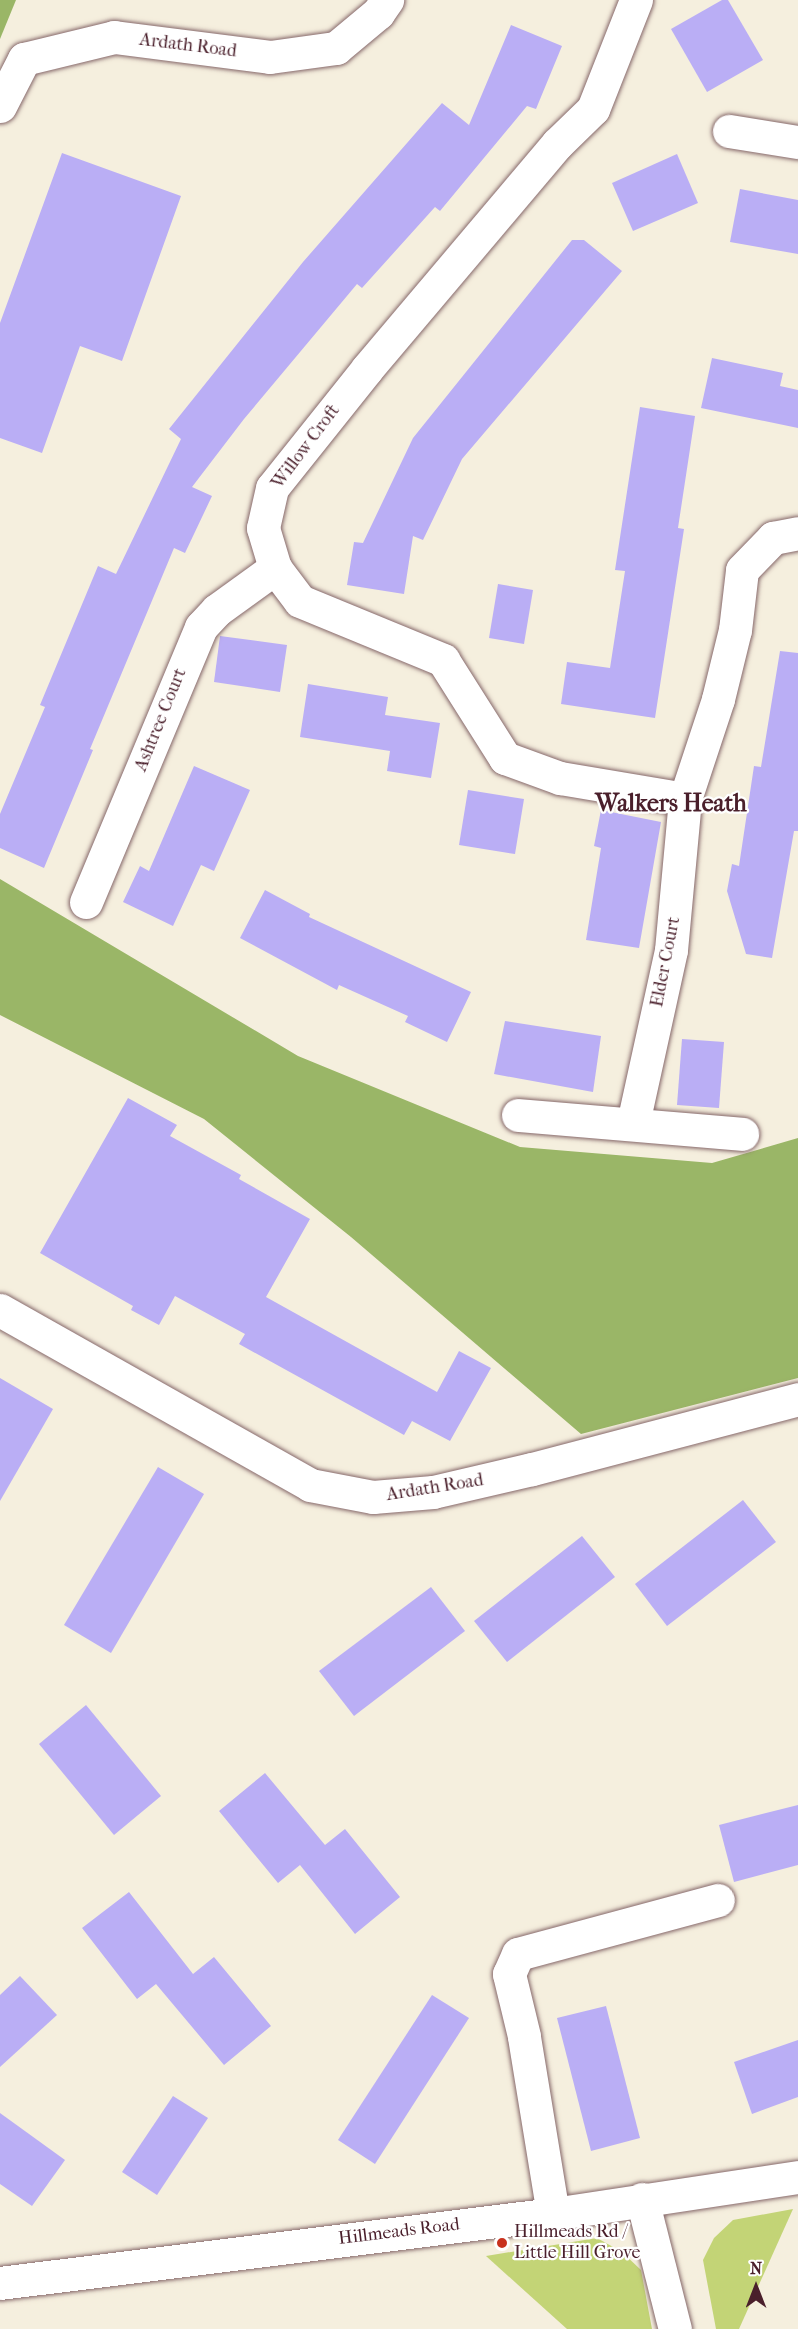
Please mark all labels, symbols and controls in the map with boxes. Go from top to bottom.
street label: Ardath Road [138,29,238,63]
street label: Willow Croft [267,401,345,493]
street label: Ashtree Court [131,665,191,775]
district label: Walkers Heath [595,790,747,818]
street label: Elder Court [647,915,685,1009]
street label: Ardath Road [385,1470,485,1506]
street label: Hillmeads Road [337,2214,461,2250]
place label: Hillmeads Rd / Little Hill Grove [514,2222,641,2264]
marker: Hillmeads Rd / Little Hill Grove [495,2236,509,2250]
north arrow [726,2257,786,2317]
text: N [750,2259,762,2278]

